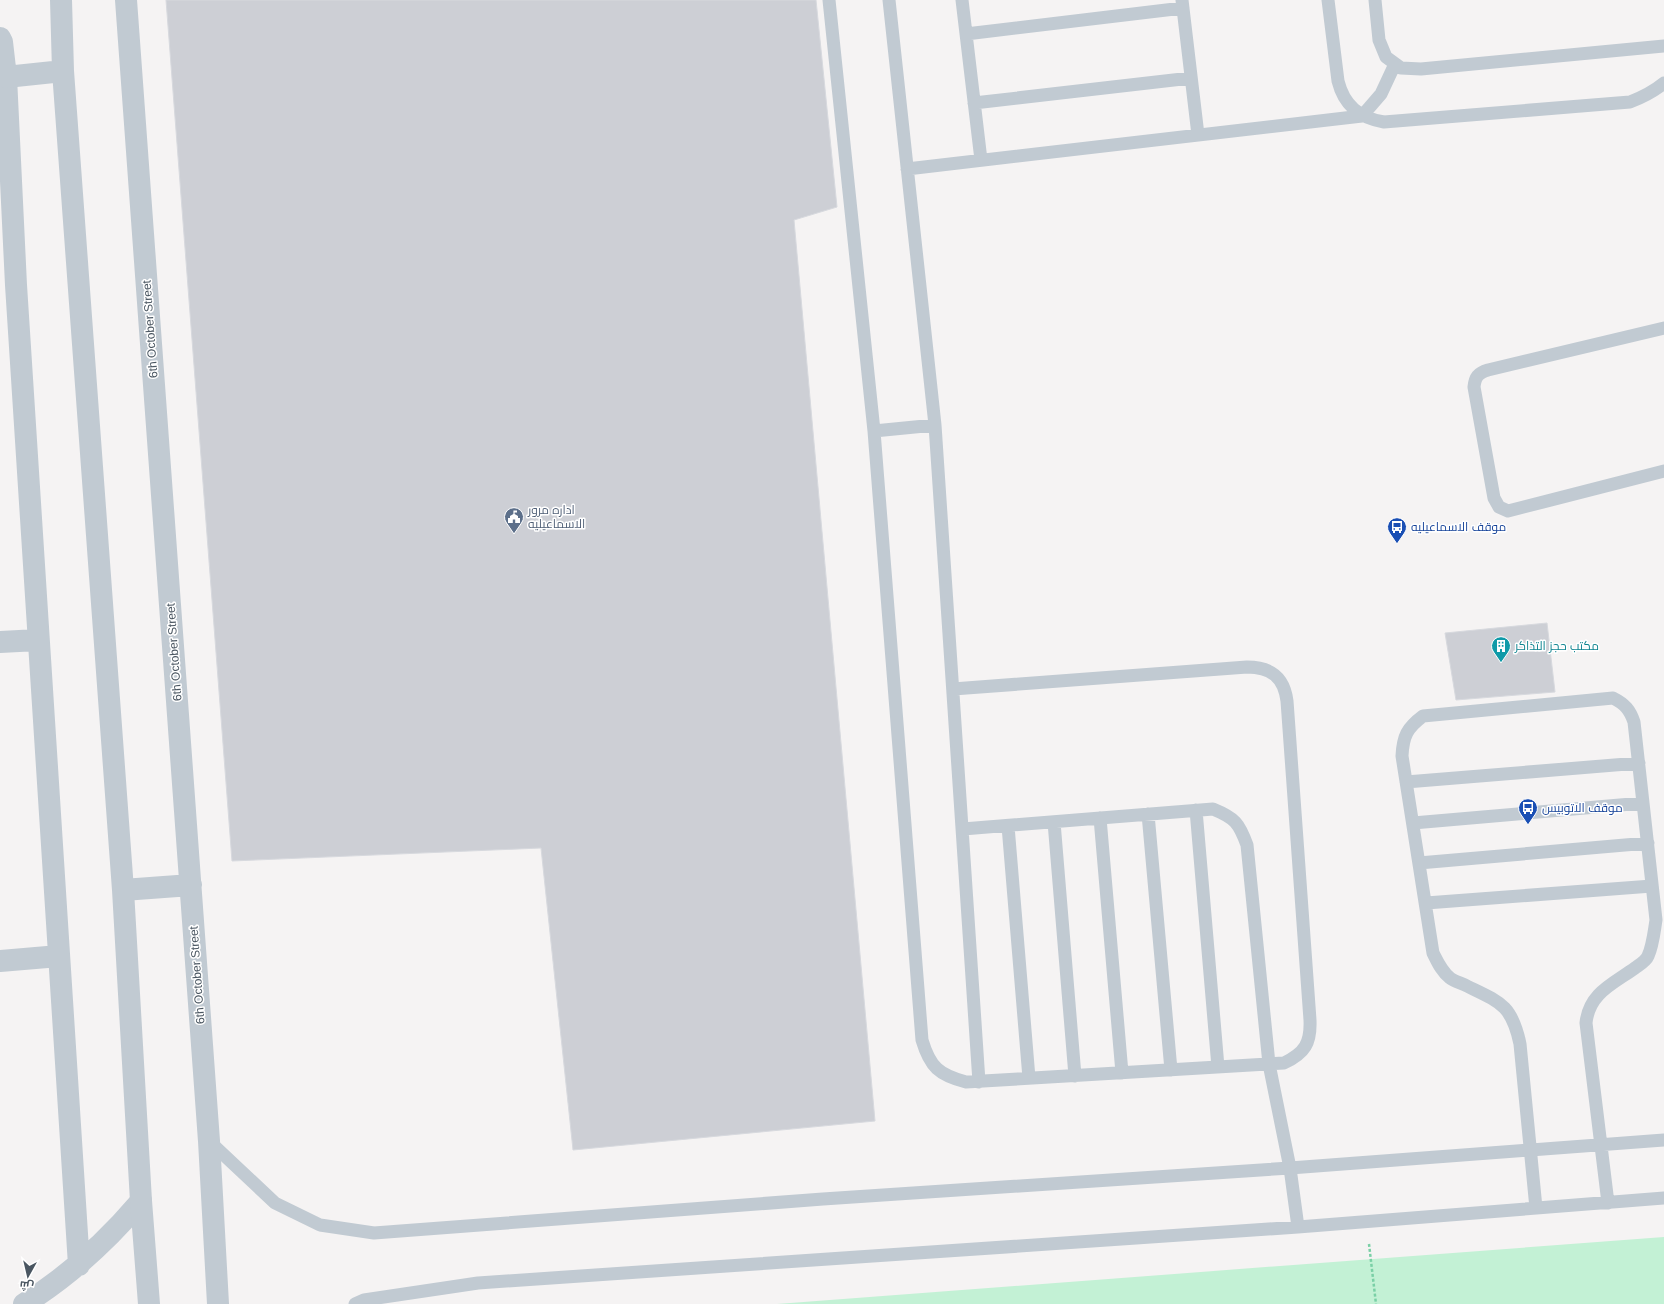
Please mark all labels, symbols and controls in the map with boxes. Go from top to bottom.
street label: 6th October Street [140,279,160,378]
place label: اداره مرور الاسماعيليه [527,503,585,531]
public building icon: اداره مرور الاسماعيليه [503,506,525,534]
bus stop icon: موقف الاسماعيليه [1386,516,1408,544]
place label: موقف الاسماعيليه [1411,520,1506,534]
street label: 6th October Street [164,602,184,701]
building icon: مكتب حجز التذاكر [1490,635,1512,663]
place label: مكتب حجز التذاكر [1514,639,1599,653]
bus stop icon: موقف الاتوبيس [1517,797,1539,825]
place label: موقف الاتوبيس [1542,801,1623,815]
street label: 6th October Street [187,925,207,1024]
north arrow [8,1256,48,1296]
text: ش [19,1278,35,1293]

